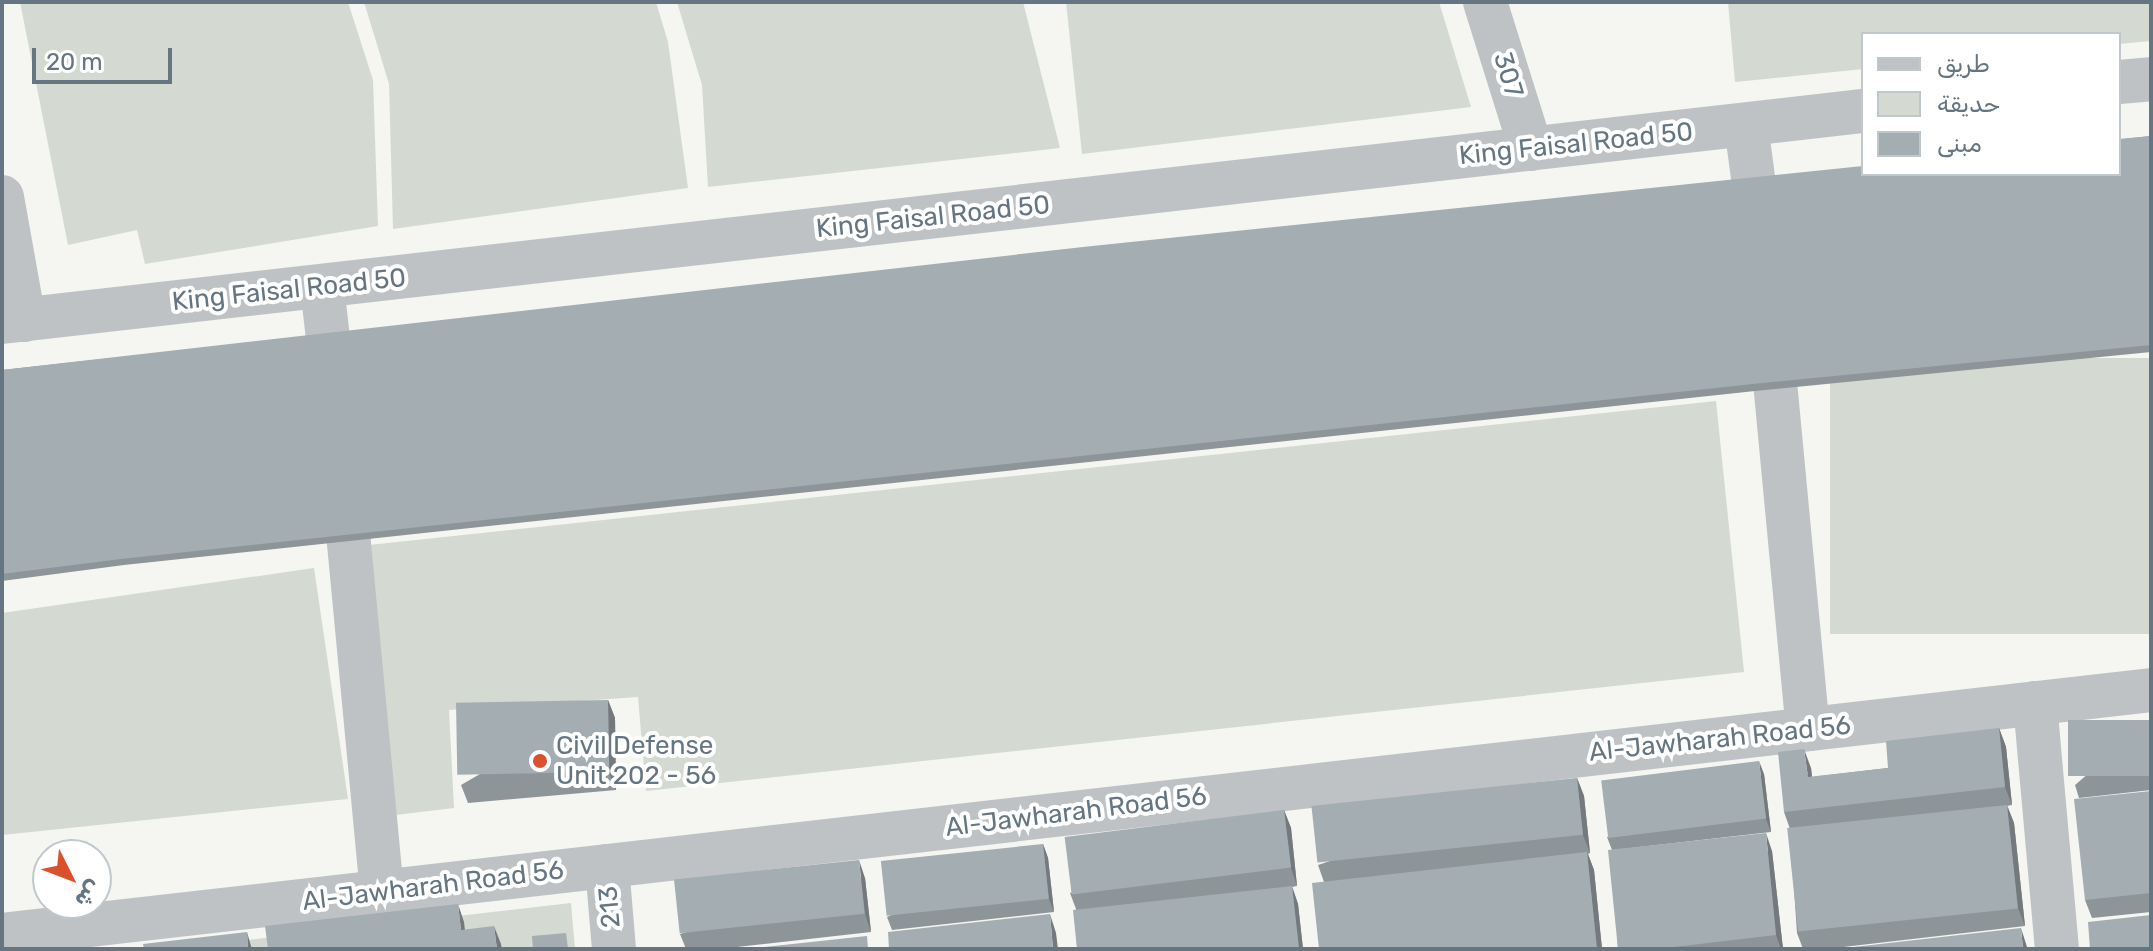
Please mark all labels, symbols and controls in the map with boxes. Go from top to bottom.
scale bar [36,32,176,82]
legend [1861,32,2121,176]
text: 20 m [46,48,103,76]
street label: 307 [1486,49,1530,101]
text: طريق [1937,50,1990,78]
text: حديقة [1937,90,2000,118]
street label: King Faisal Road 50 [1458,116,1694,172]
text: مبنى [1937,130,1982,158]
street label: King Faisal Road 50 [815,189,1051,245]
street label: King Faisal Road 50 [171,262,407,318]
street label: Al-Jawharah Road 56 [1588,710,1852,768]
place label: Civil Defense Unit 202 - 56 [556,730,716,792]
marker: Civil Defense Unit 202 - 56 [531,752,549,770]
street label: Al-Jawharah Road 56 [944,780,1208,844]
north arrow [32,839,112,919]
street label: Al-Jawharah Road 56 [301,854,565,918]
text: ش [69,875,108,913]
street label: 213 [593,885,627,929]

